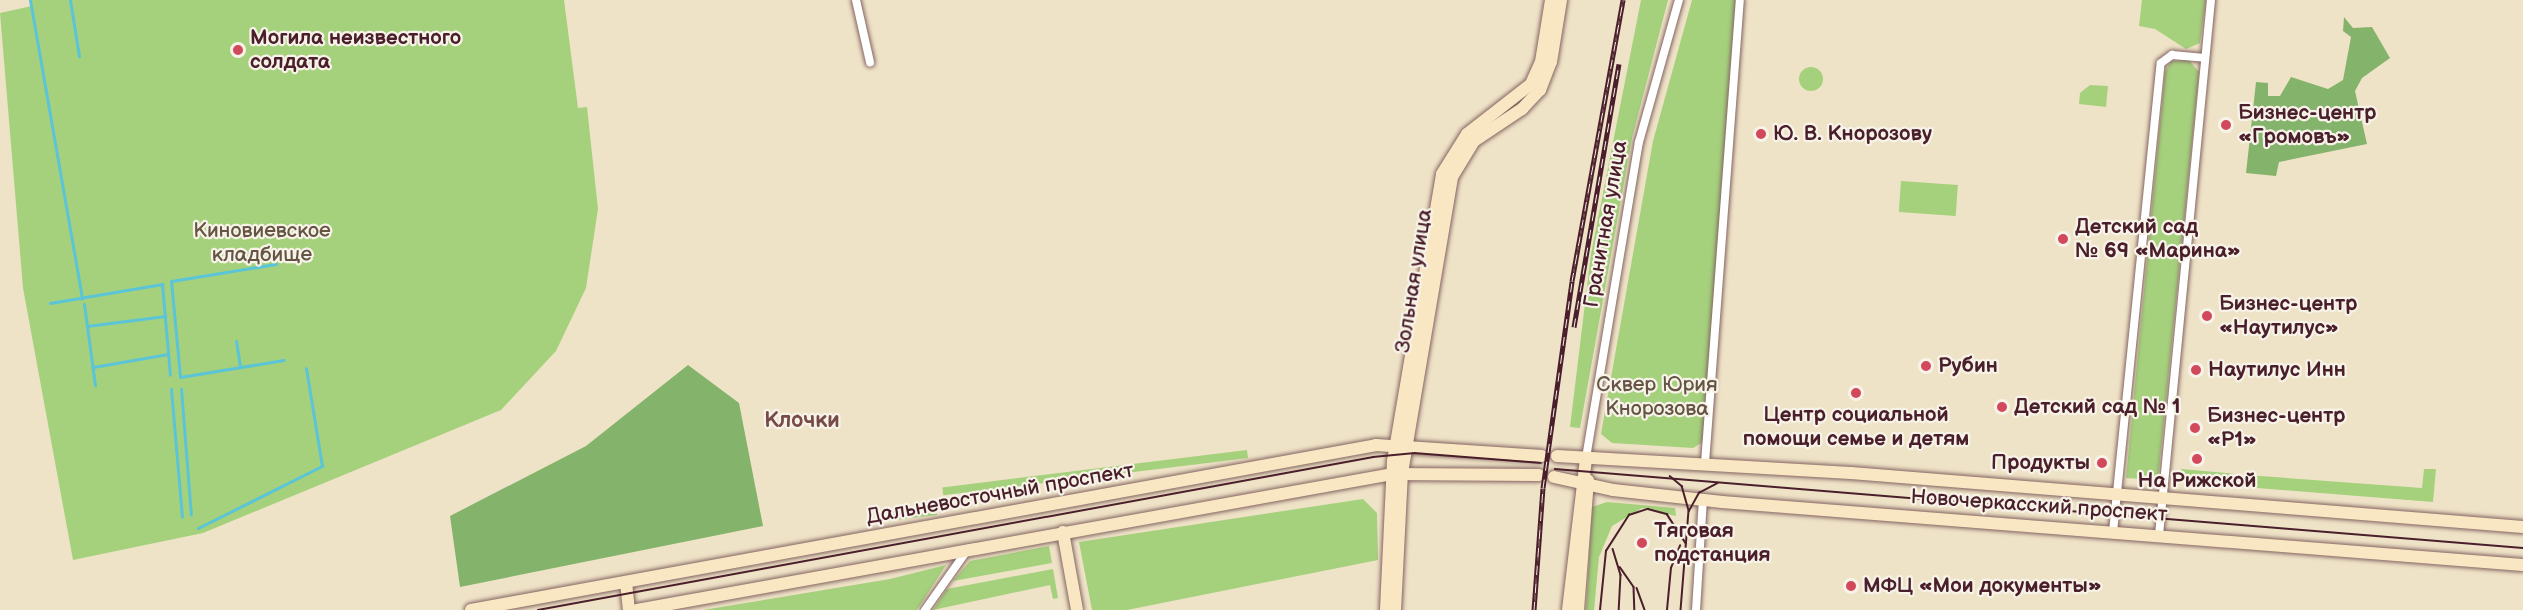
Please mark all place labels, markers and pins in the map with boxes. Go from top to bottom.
place label: Могила неизвестного солдата [250,25,461,75]
marker: Могила неизвестного солдата [231,43,245,57]
place label: Бизнес-центр «Громовъ» [2238,100,2377,150]
marker: Бизнес-центр «Громовъ» [2219,118,2233,132]
place label: Ю. В. Кнорозову [1773,121,1932,147]
marker: Ю. В. Кнорозову [1754,127,1768,141]
place label: Детский сад № 69 «Марина» [2075,214,2241,264]
marker: Детский сад № 69 «Марина» [2056,232,2070,246]
place label: Бизнес-центр «Наутилус» [2219,291,2358,341]
marker: Бизнес-центр «Наутилус» [2200,309,2214,323]
place label: Рубин [1938,353,1998,379]
place label: Наутилус Инн [2208,357,2346,383]
marker: Рубин [1919,359,1933,373]
marker: Наутилус Инн [2189,363,2203,377]
marker: Центр социальной помощи семье и детям [1849,386,1863,400]
place label: Детский сад № 1 [2014,394,2181,420]
marker: Детский сад № 1 [1995,400,2009,414]
place label: Центр социальной помощи семье и детям [1743,402,1969,452]
place label: Бизнес-центр «Р1» [2207,403,2346,453]
marker: Бизнес-центр «Р1» [2188,421,2202,435]
place label: Продукты [1991,450,2090,476]
marker: На Рижской [2190,452,2204,466]
marker: Продукты [2095,456,2109,470]
place label: На Рижской [2138,468,2256,494]
place label: Тяговая подстанция [1654,518,1771,568]
marker: Тяговая подстанция [1635,536,1649,550]
place label: МФЦ «Мои документы» [1863,573,2102,599]
marker: МФЦ «Мои документы» [1844,579,1858,593]

